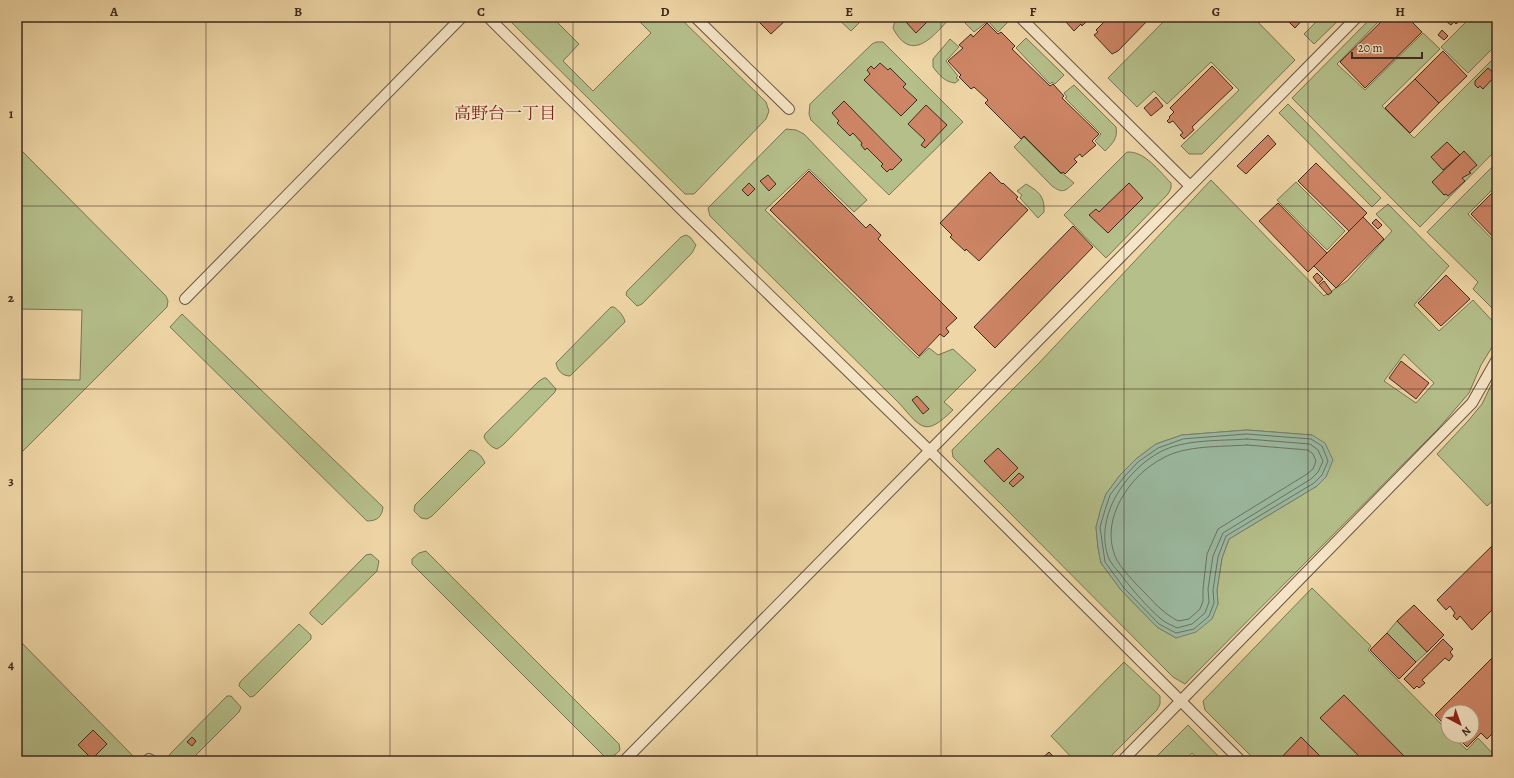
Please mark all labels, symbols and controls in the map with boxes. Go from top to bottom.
text: A [109,3,119,20]
text: B [294,3,302,20]
text: C [477,3,485,20]
text: D [660,3,670,20]
text: E [845,3,853,20]
text: F [1030,3,1037,20]
text: G [1212,3,1220,20]
text: H [1395,3,1405,20]
scale bar [1352,34,1422,60]
text: 20 m [1358,40,1382,56]
district label: 高野台一丁目 [454,102,556,125]
text: 1 [9,105,14,122]
text: 2 [8,289,15,306]
text: 3 [8,472,14,489]
text: 4 [8,656,14,673]
north arrow [1440,704,1480,744]
text: N [1458,723,1474,739]

